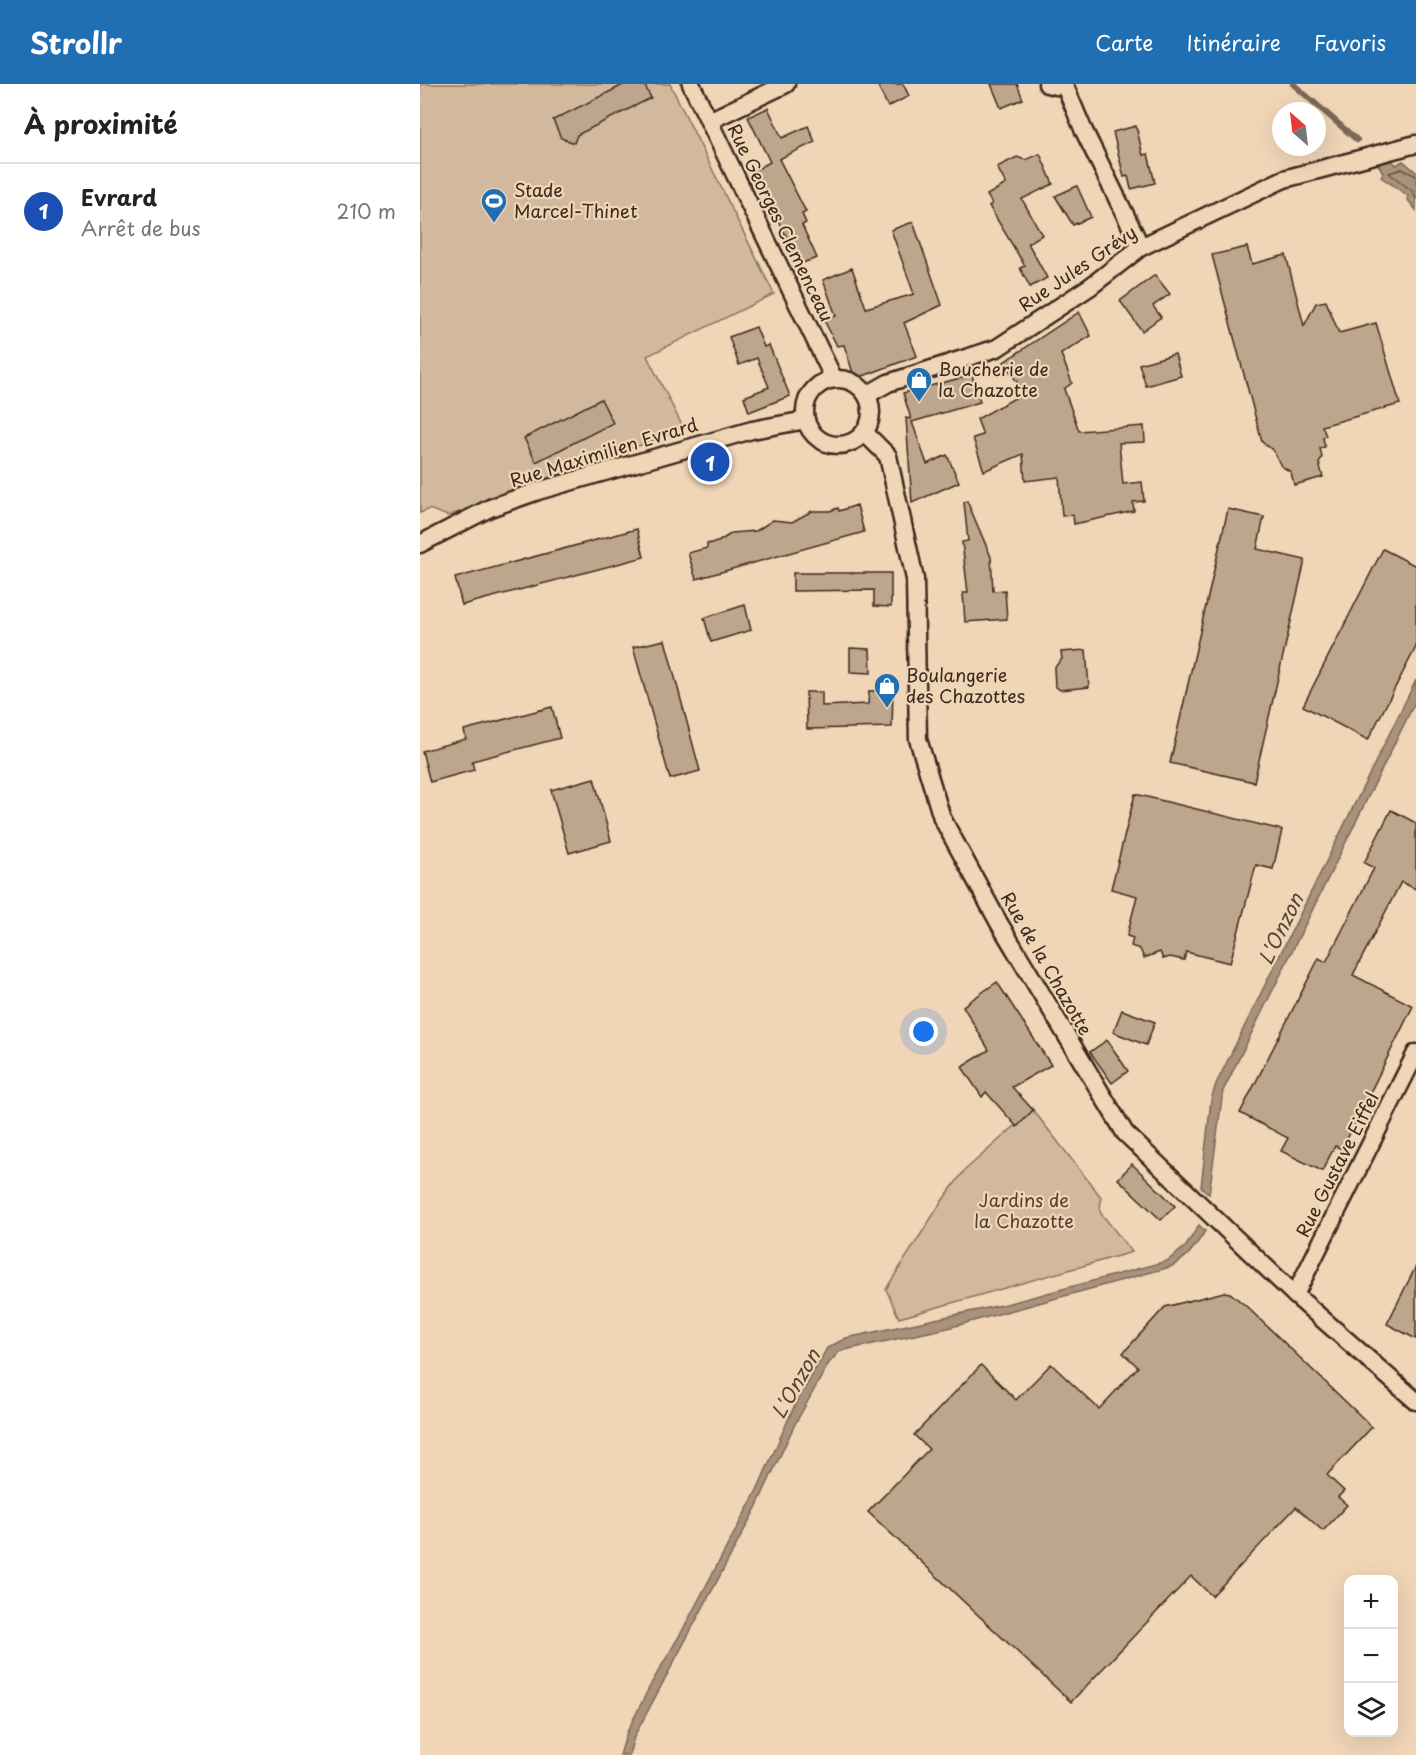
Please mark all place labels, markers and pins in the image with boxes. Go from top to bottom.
place label: Stade Marcel-Thinet [514,176,637,224]
sports icon: Stade Marcel-Thinet [479,186,509,224]
place label: Boucherie de la Chazotte [938,355,1048,403]
shop icon: Boucherie de la Chazotte [904,365,934,403]
pin: 1 [690,440,730,484]
place label: Boulangerie des Chazottes [906,661,1025,709]
shop icon: Boulangerie des Chazottes [872,671,902,709]

